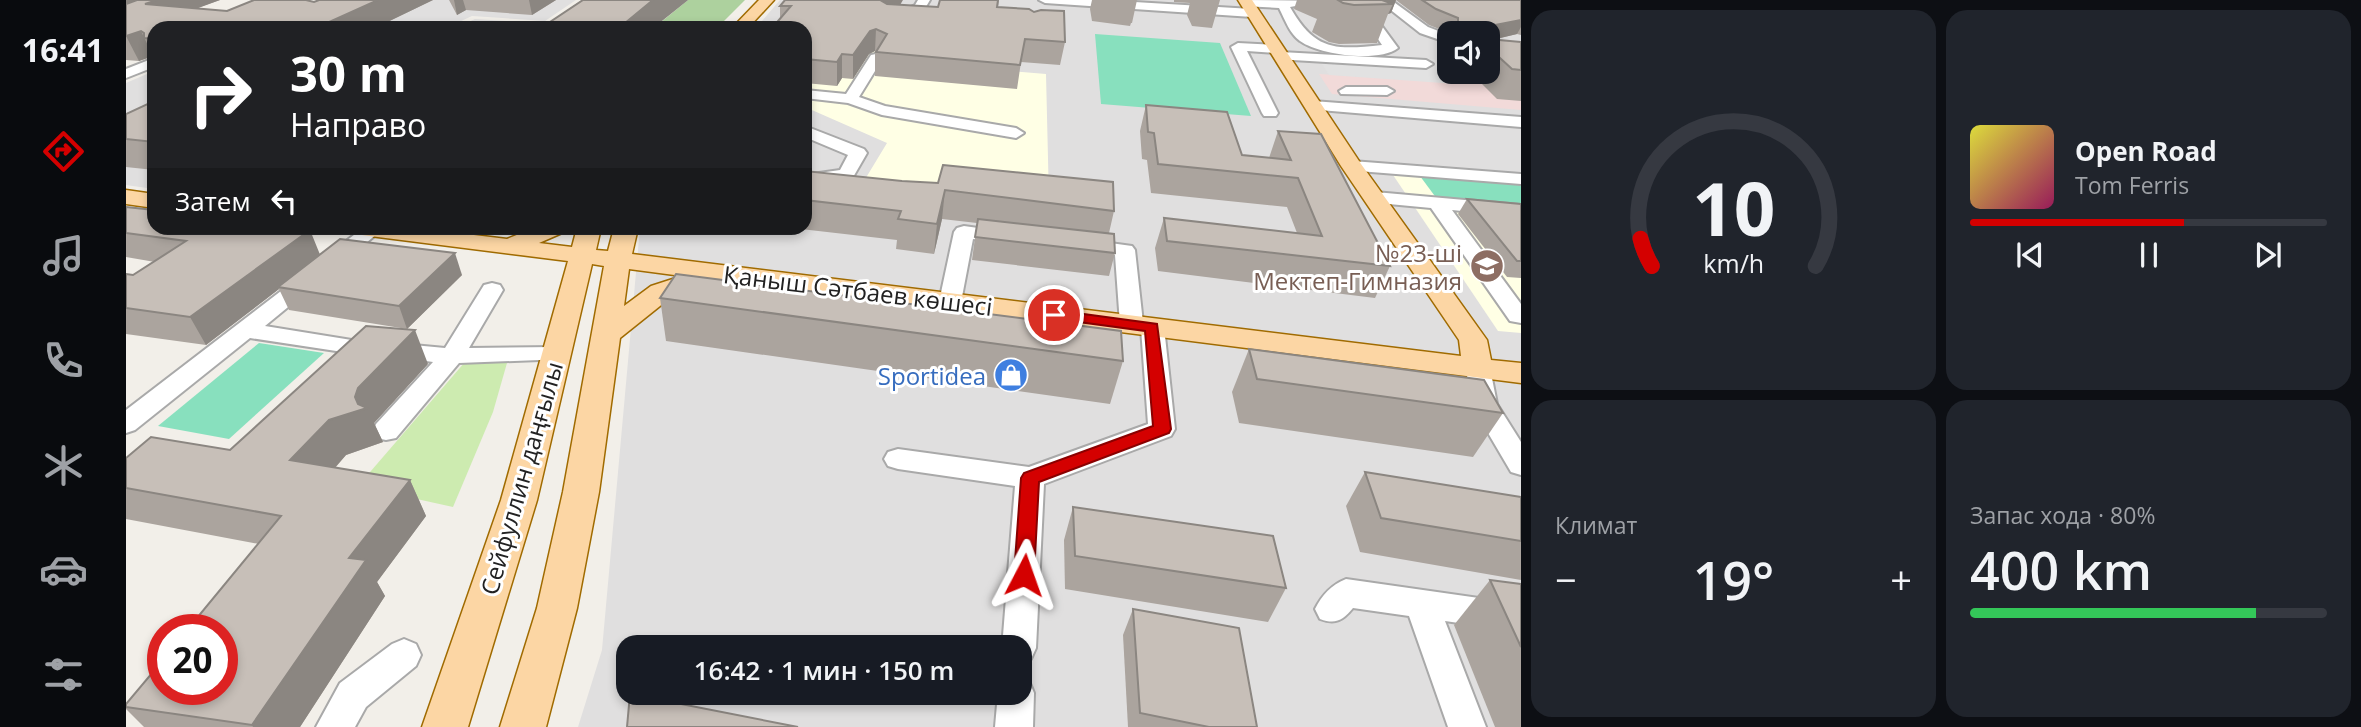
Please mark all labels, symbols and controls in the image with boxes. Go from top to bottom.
map controls [1437,21,1500,84]
button: sound [1437,21,1500,84]
text: 16:41 [22,28,104,71]
text: 30 m [290,40,407,106]
icon: right [175,49,266,140]
text: Направо [290,103,426,146]
icon: directions [39,127,88,176]
text: Open Road [2075,133,2217,169]
text: 10 [1692,158,1775,257]
text: Tom Ferris [2075,169,2189,201]
icon: left [265,182,303,220]
text: Затем [175,183,251,219]
icon: music [39,231,88,280]
place label: №23-ші Мектеп-Гимназия [1253,236,1462,297]
icon: previous [2011,236,2049,274]
icon: pause [2130,236,2168,274]
icon: next [2249,236,2287,274]
text: km/h [1703,246,1764,280]
school or university icon: №23-ші Мектеп-Гимназия [1468,247,1506,285]
street label: Қаныш Сәтбаев көшесі [722,257,994,323]
pin [1024,285,1084,345]
icon: arrive [1035,296,1073,334]
icon: phone [39,336,88,385]
shop icon: Sportidea [992,356,1030,394]
street label: Сейфуллин даңғылы [472,358,570,598]
place label: Sportidea [878,359,986,392]
icon: climate [39,441,88,490]
text: Запас хода · 80% [1970,499,2155,531]
text: Климат [1555,509,1637,541]
text: 400 km [1970,534,2152,605]
position arrow [987,538,1061,612]
text: 19° [1693,544,1774,615]
icon: car [39,545,88,594]
text: − [1555,553,1577,605]
text: + [1890,553,1912,605]
speed limit sign: 20 [147,614,238,705]
icon: filters [39,650,88,699]
text: 16:42 · 1 мин · 150 m [694,652,954,688]

